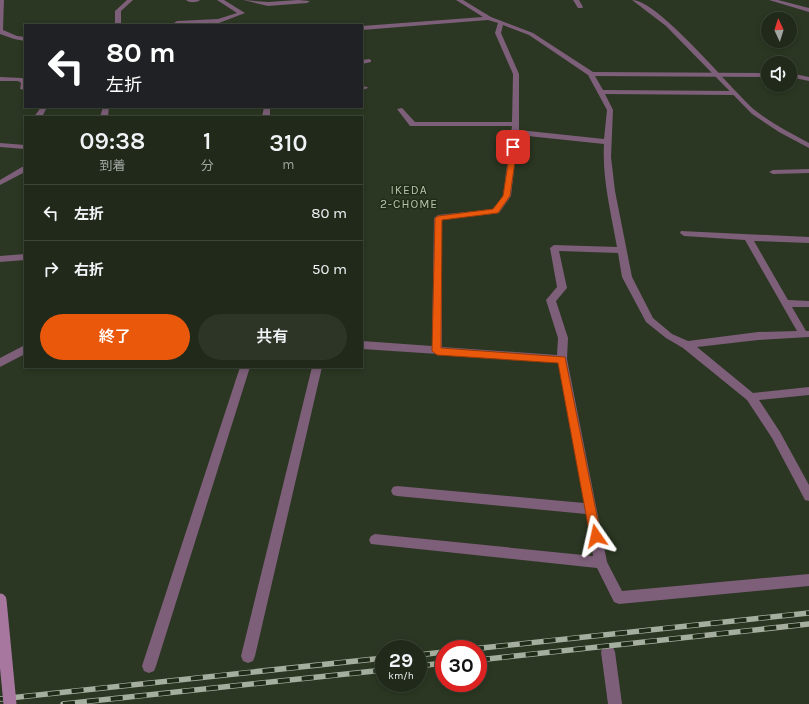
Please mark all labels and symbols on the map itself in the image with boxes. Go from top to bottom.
north arrow [761,12,797,48]
pin [496,130,530,164]
district label: IKEDA 2-CHOME [380,183,438,211]
position arrow [575,515,617,557]
speed limit sign: 30 [435,640,487,692]

